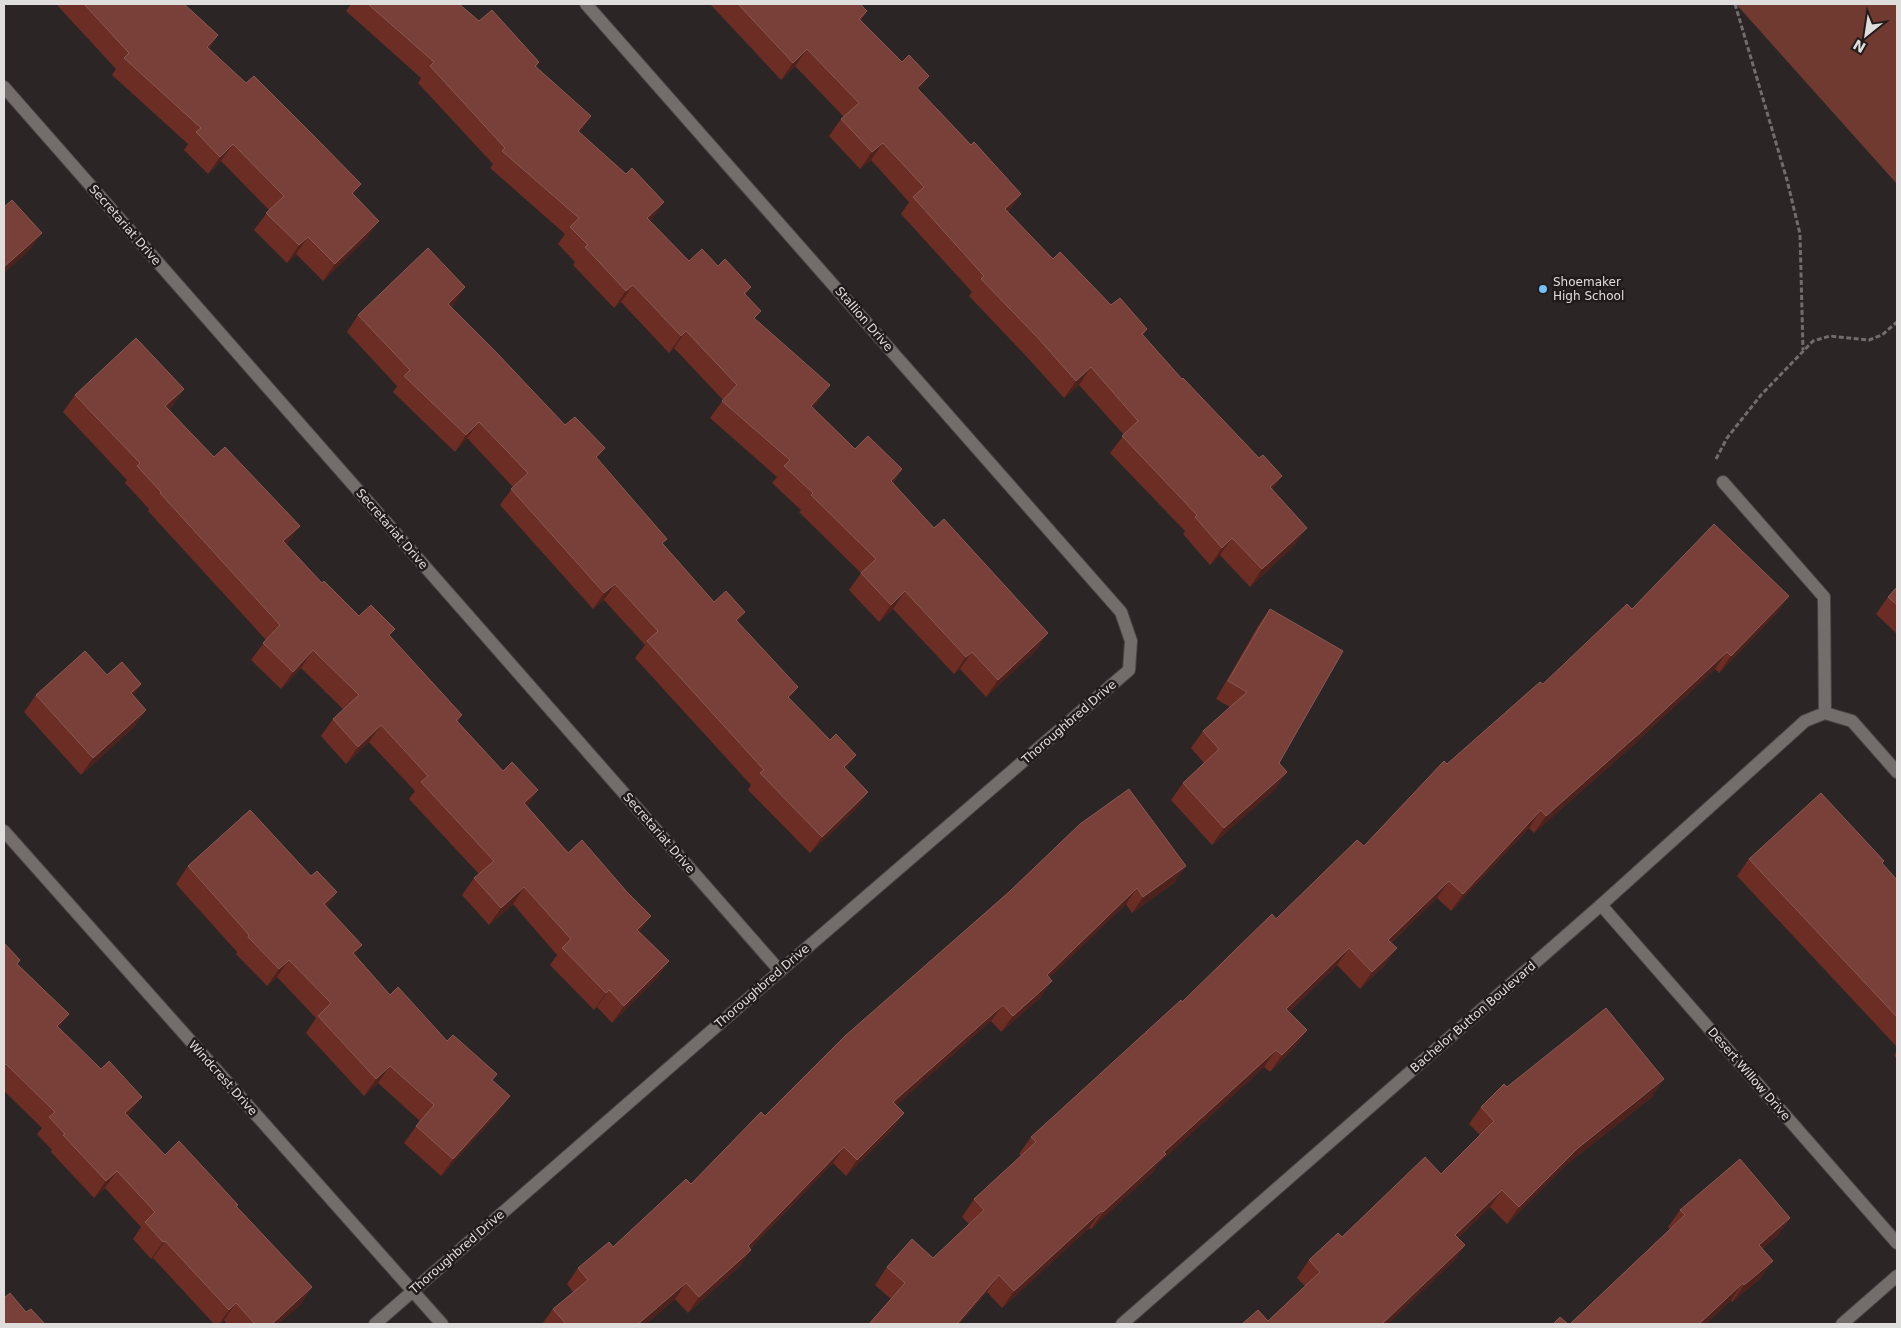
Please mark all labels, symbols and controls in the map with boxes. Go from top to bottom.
north arrow [1841,10,1891,60]
text: N [1850,36,1869,56]
street label: Secretariat Drive [86,182,164,268]
place label: Shoemaker High School [1553,275,1624,303]
marker: Shoemaker High School [1537,283,1549,295]
street label: Stallion Drive [832,284,896,354]
street label: Secretariat Drive [353,486,431,572]
street label: Thoroughbred Drive [1018,677,1119,767]
street label: Secretariat Drive [620,790,698,876]
street label: Thoroughbred Drive [711,941,812,1031]
street label: Bachelor Button Boulevard [1408,959,1538,1075]
street label: Desert Willow Drive [1705,1025,1793,1123]
street label: Windcrest Drive [186,1038,260,1118]
street label: Thoroughbred Drive [406,1207,507,1297]

